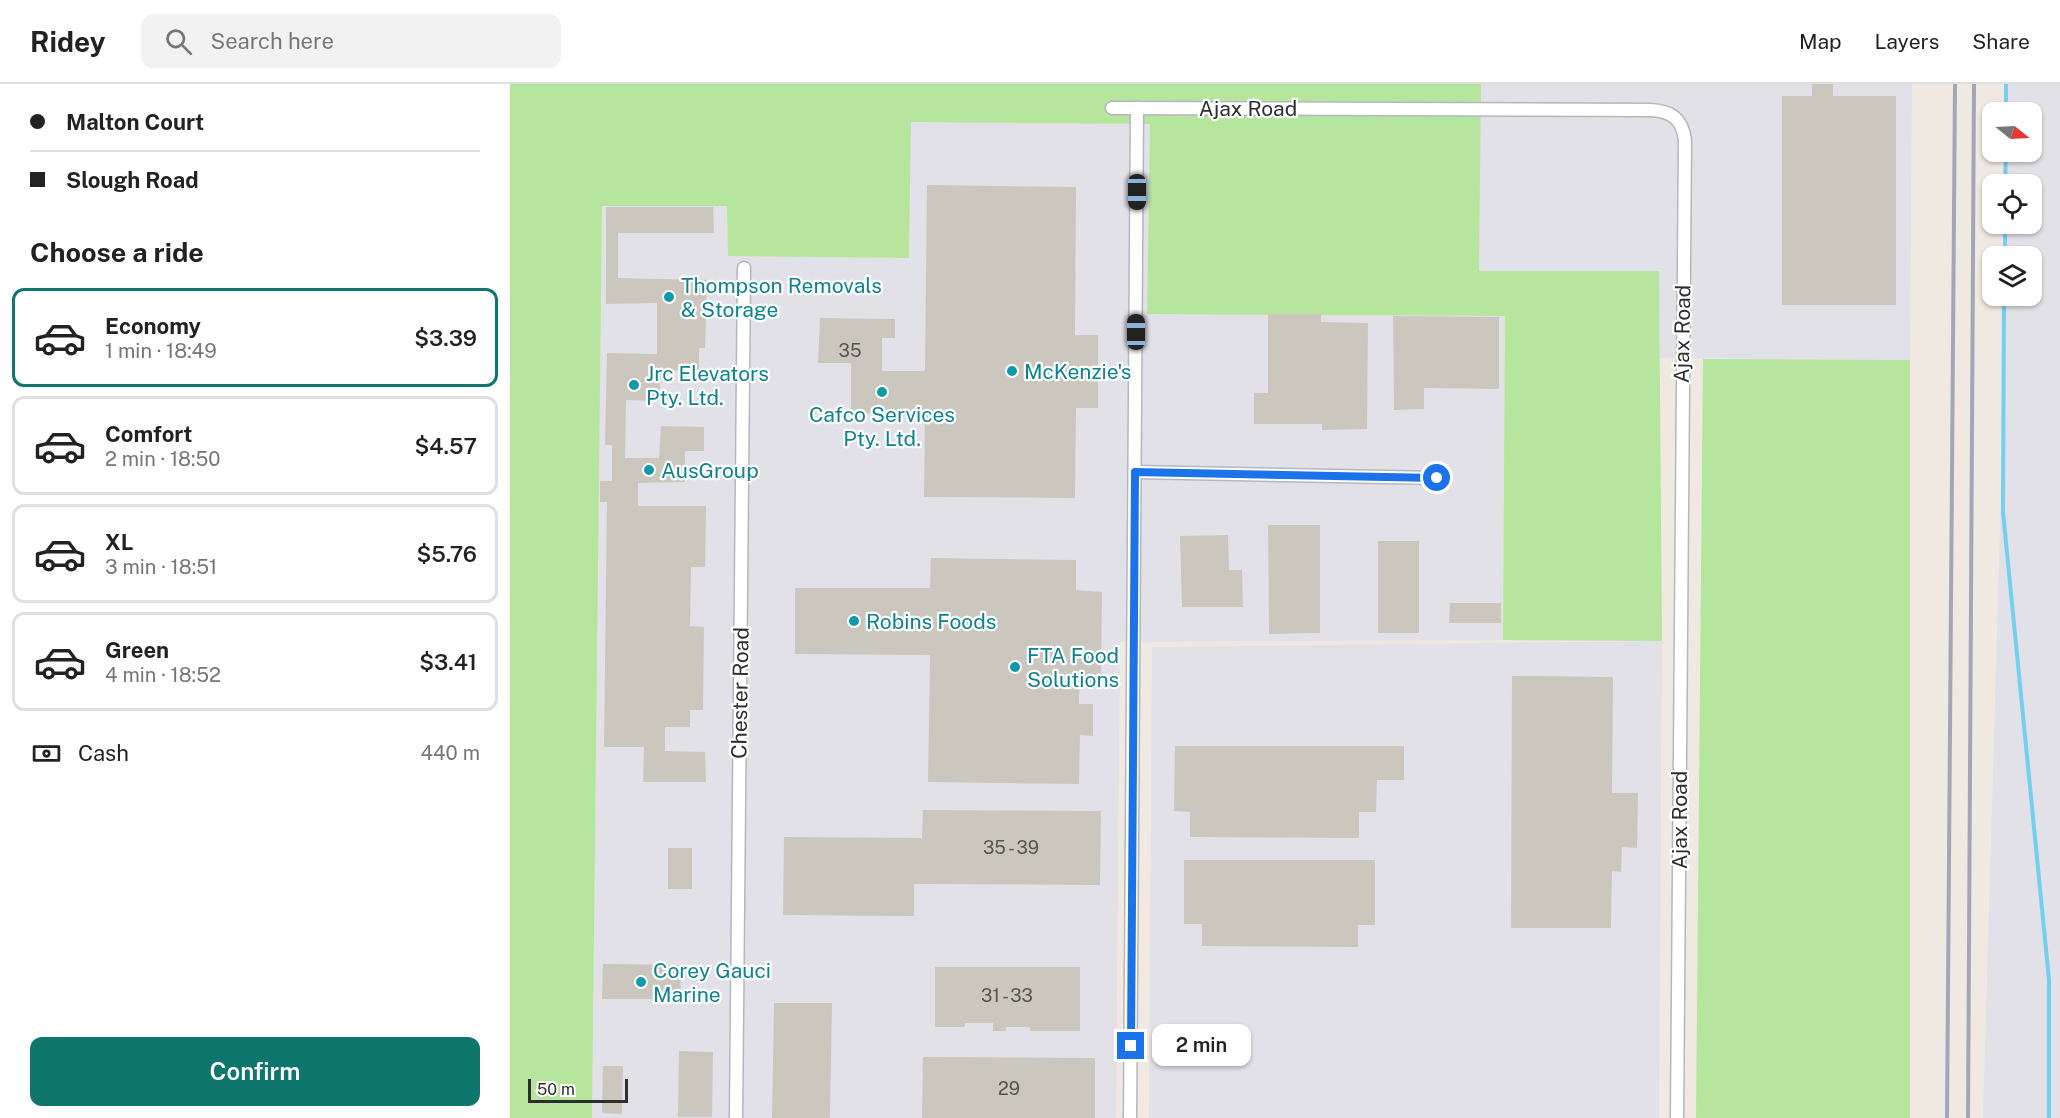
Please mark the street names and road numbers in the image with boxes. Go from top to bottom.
street label: Ajax Road [1199,96,1297,121]
street label: Ajax Road [1669,285,1695,383]
street label: Chester Road [726,627,754,759]
street label: Ajax Road [1667,771,1692,869]

